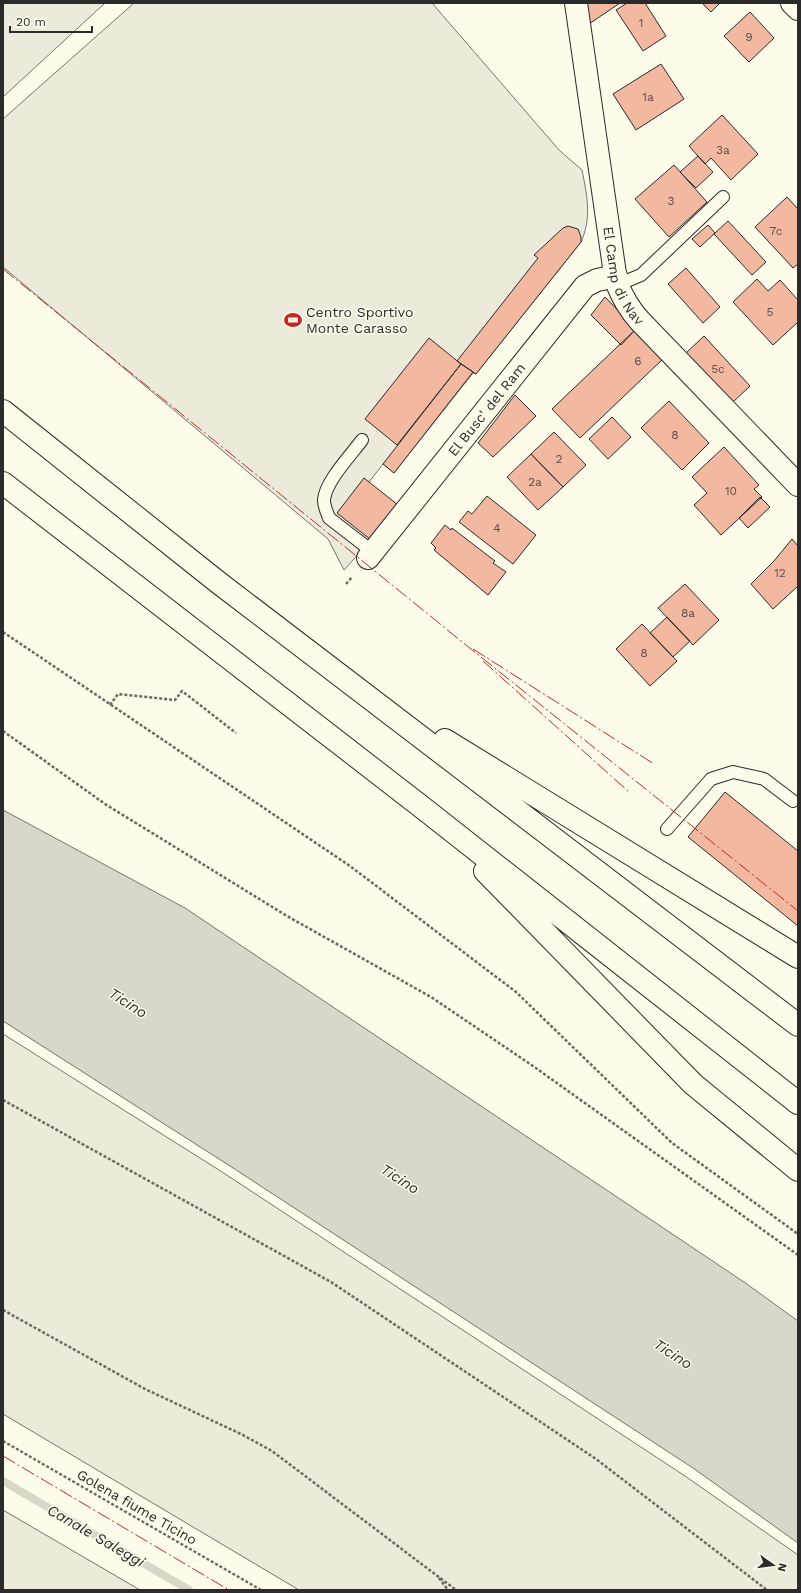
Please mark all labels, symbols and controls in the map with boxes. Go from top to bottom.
scale bar [10,8,92,34]
text: 20 m [16,15,46,29]
house number: 1 [639,16,643,30]
house number: 9 [745,30,753,44]
house number: 1a [642,90,654,104]
house number: 3a [716,143,730,157]
house number: 3 [668,194,675,208]
house number: 7c [770,224,783,238]
street label: El Camp di Nav [600,225,648,329]
place label: Centro Sportivo Monte Carasso [306,304,413,336]
house number: 5 [767,305,774,319]
sports icon: Centro Sportivo Monte Carasso [283,310,303,330]
house number: 6 [634,354,642,368]
street label: El Busc' del Ram [445,360,528,459]
house number: 5c [711,362,725,376]
house number: 8 [671,428,679,442]
house number: 2 [556,452,563,466]
house number: 2a [528,475,542,489]
house number: 10 [725,484,737,498]
house number: 4 [493,521,501,535]
house number: 12 [774,566,786,580]
house number: 8a [681,606,695,620]
house number: 8 [640,646,648,660]
water label: Ticino [105,984,151,1022]
water label: Ticino [377,1160,423,1198]
water label: Ticino [650,1335,696,1373]
street label: Golena fiume Ticino [74,1466,200,1548]
water label: Canale Saleggi [44,1501,149,1572]
north arrow [753,1545,793,1585]
text: N [775,1562,790,1573]

